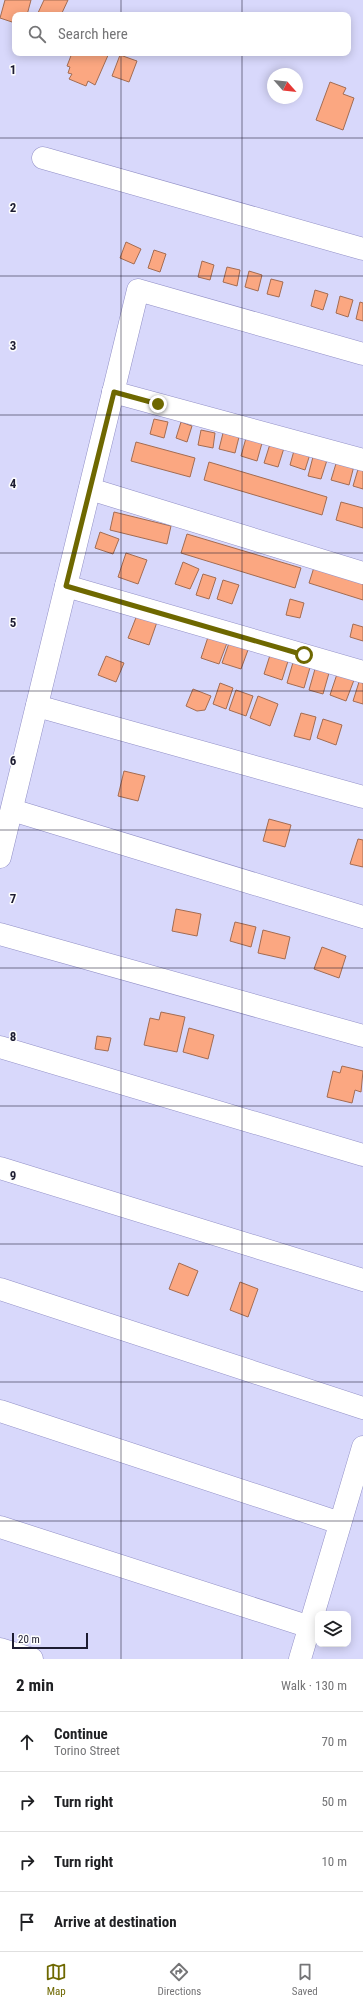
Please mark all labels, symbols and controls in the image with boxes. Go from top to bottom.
search box [12,12,351,56]
icon: search [26,23,48,45]
text: Search here [58,25,128,43]
text: 1 [10,62,16,77]
north arrow [267,68,303,104]
text: 2 [10,200,17,215]
text: 3 [10,338,16,353]
route end [149,395,167,413]
text: 4 [10,476,17,491]
text: 5 [10,615,17,630]
route start [295,646,313,664]
text: 6 [10,753,17,768]
text: 7 [10,891,17,906]
text: 8 [10,1029,16,1044]
text: 9 [10,1168,16,1183]
map controls [315,1611,351,1647]
button: layers [315,1611,351,1647]
scale bar [12,1631,88,1650]
text: 20 m [18,1633,40,1646]
text: 2 min [16,1675,54,1695]
text: Walk · 130 m [281,1678,347,1693]
text: Continue [54,1725,108,1743]
icon: ahead [16,1731,38,1753]
text: 70 m [321,1734,347,1749]
text: Torino Street [54,1743,120,1758]
icon: right [16,1791,38,1813]
text: Turn right [54,1793,113,1811]
text: 50 m [321,1794,347,1809]
icon: right [16,1851,38,1873]
text: Turn right [54,1853,113,1871]
text: 10 m [321,1854,347,1869]
icon: arrive [16,1911,38,1933]
text: Arrive at destination [54,1913,177,1931]
tab: Map [45,1961,67,1998]
tab: Directions [157,1961,201,1998]
tab: Saved [292,1961,318,1998]

